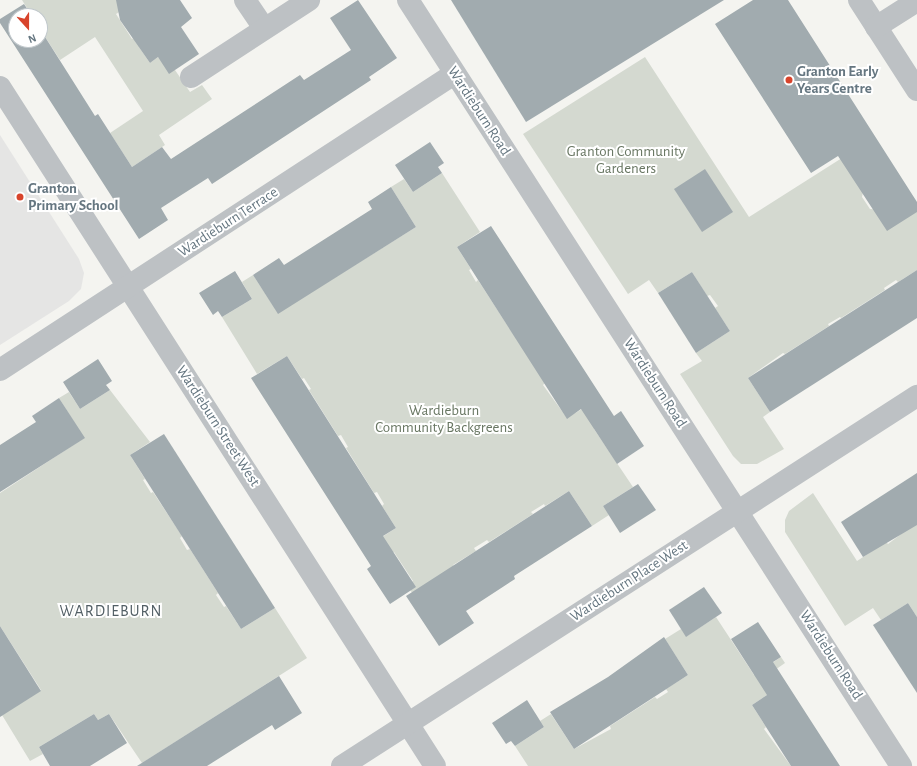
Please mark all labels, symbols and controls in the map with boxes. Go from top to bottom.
north arrow [8,8,48,48]
text: N [27,32,38,45]
place label: Granton Early Years Centre [797,62,879,97]
street label: Wardieburn Road [444,63,514,159]
marker: Granton Early Years Centre [784,75,794,85]
park label: Granton Community Gardeners [567,142,685,177]
place label: Granton Primary School [28,179,119,214]
street label: Wardieburn Terrace [175,183,281,261]
marker: Granton Primary School [15,192,25,202]
street label: Wardieburn Road [620,335,690,431]
street label: Wardieburn Street West [172,362,264,490]
park label: Wardieburn Community Backgreens [375,401,513,436]
street label: Wardieburn Place West [567,536,691,626]
district label: WARDIEBURN [60,601,162,621]
street label: Wardieburn Road [796,607,866,703]

